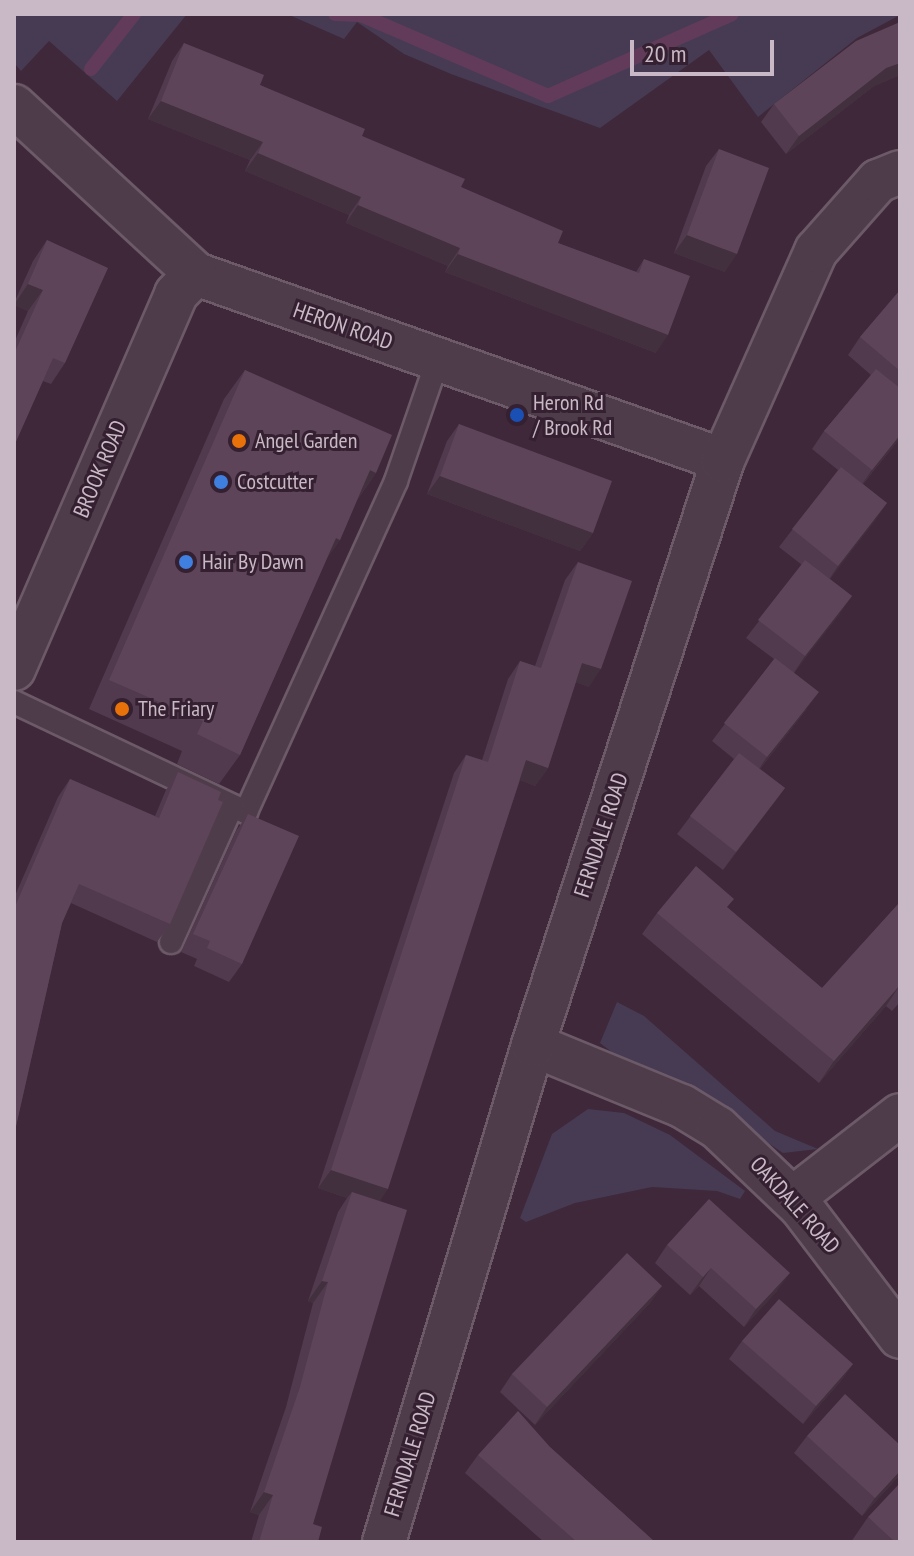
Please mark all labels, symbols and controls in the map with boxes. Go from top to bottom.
scale bar [634,24,778,74]
text: 20 m [644,38,686,69]
street label: HERON ROAD [290,297,396,355]
place label: Heron Rd / Brook Rd [533,389,613,440]
marker: Heron Rd / Brook Rd [508,406,526,424]
street label: BROOK ROAD [68,416,132,522]
place label: Angel Garden [255,428,357,454]
marker: Angel Garden [230,432,248,450]
place label: Costcutter [237,469,314,495]
marker: Costcutter [212,473,230,491]
place label: Hair By Dawn [202,549,304,575]
marker: Hair By Dawn [177,553,195,571]
place label: The Friary [138,696,214,722]
marker: The Friary [113,700,131,718]
street label: FERNDALE ROAD [568,770,634,900]
street label: OAKDALE ROAD [745,1151,845,1259]
street label: FERNDALE ROAD [378,1388,442,1520]

